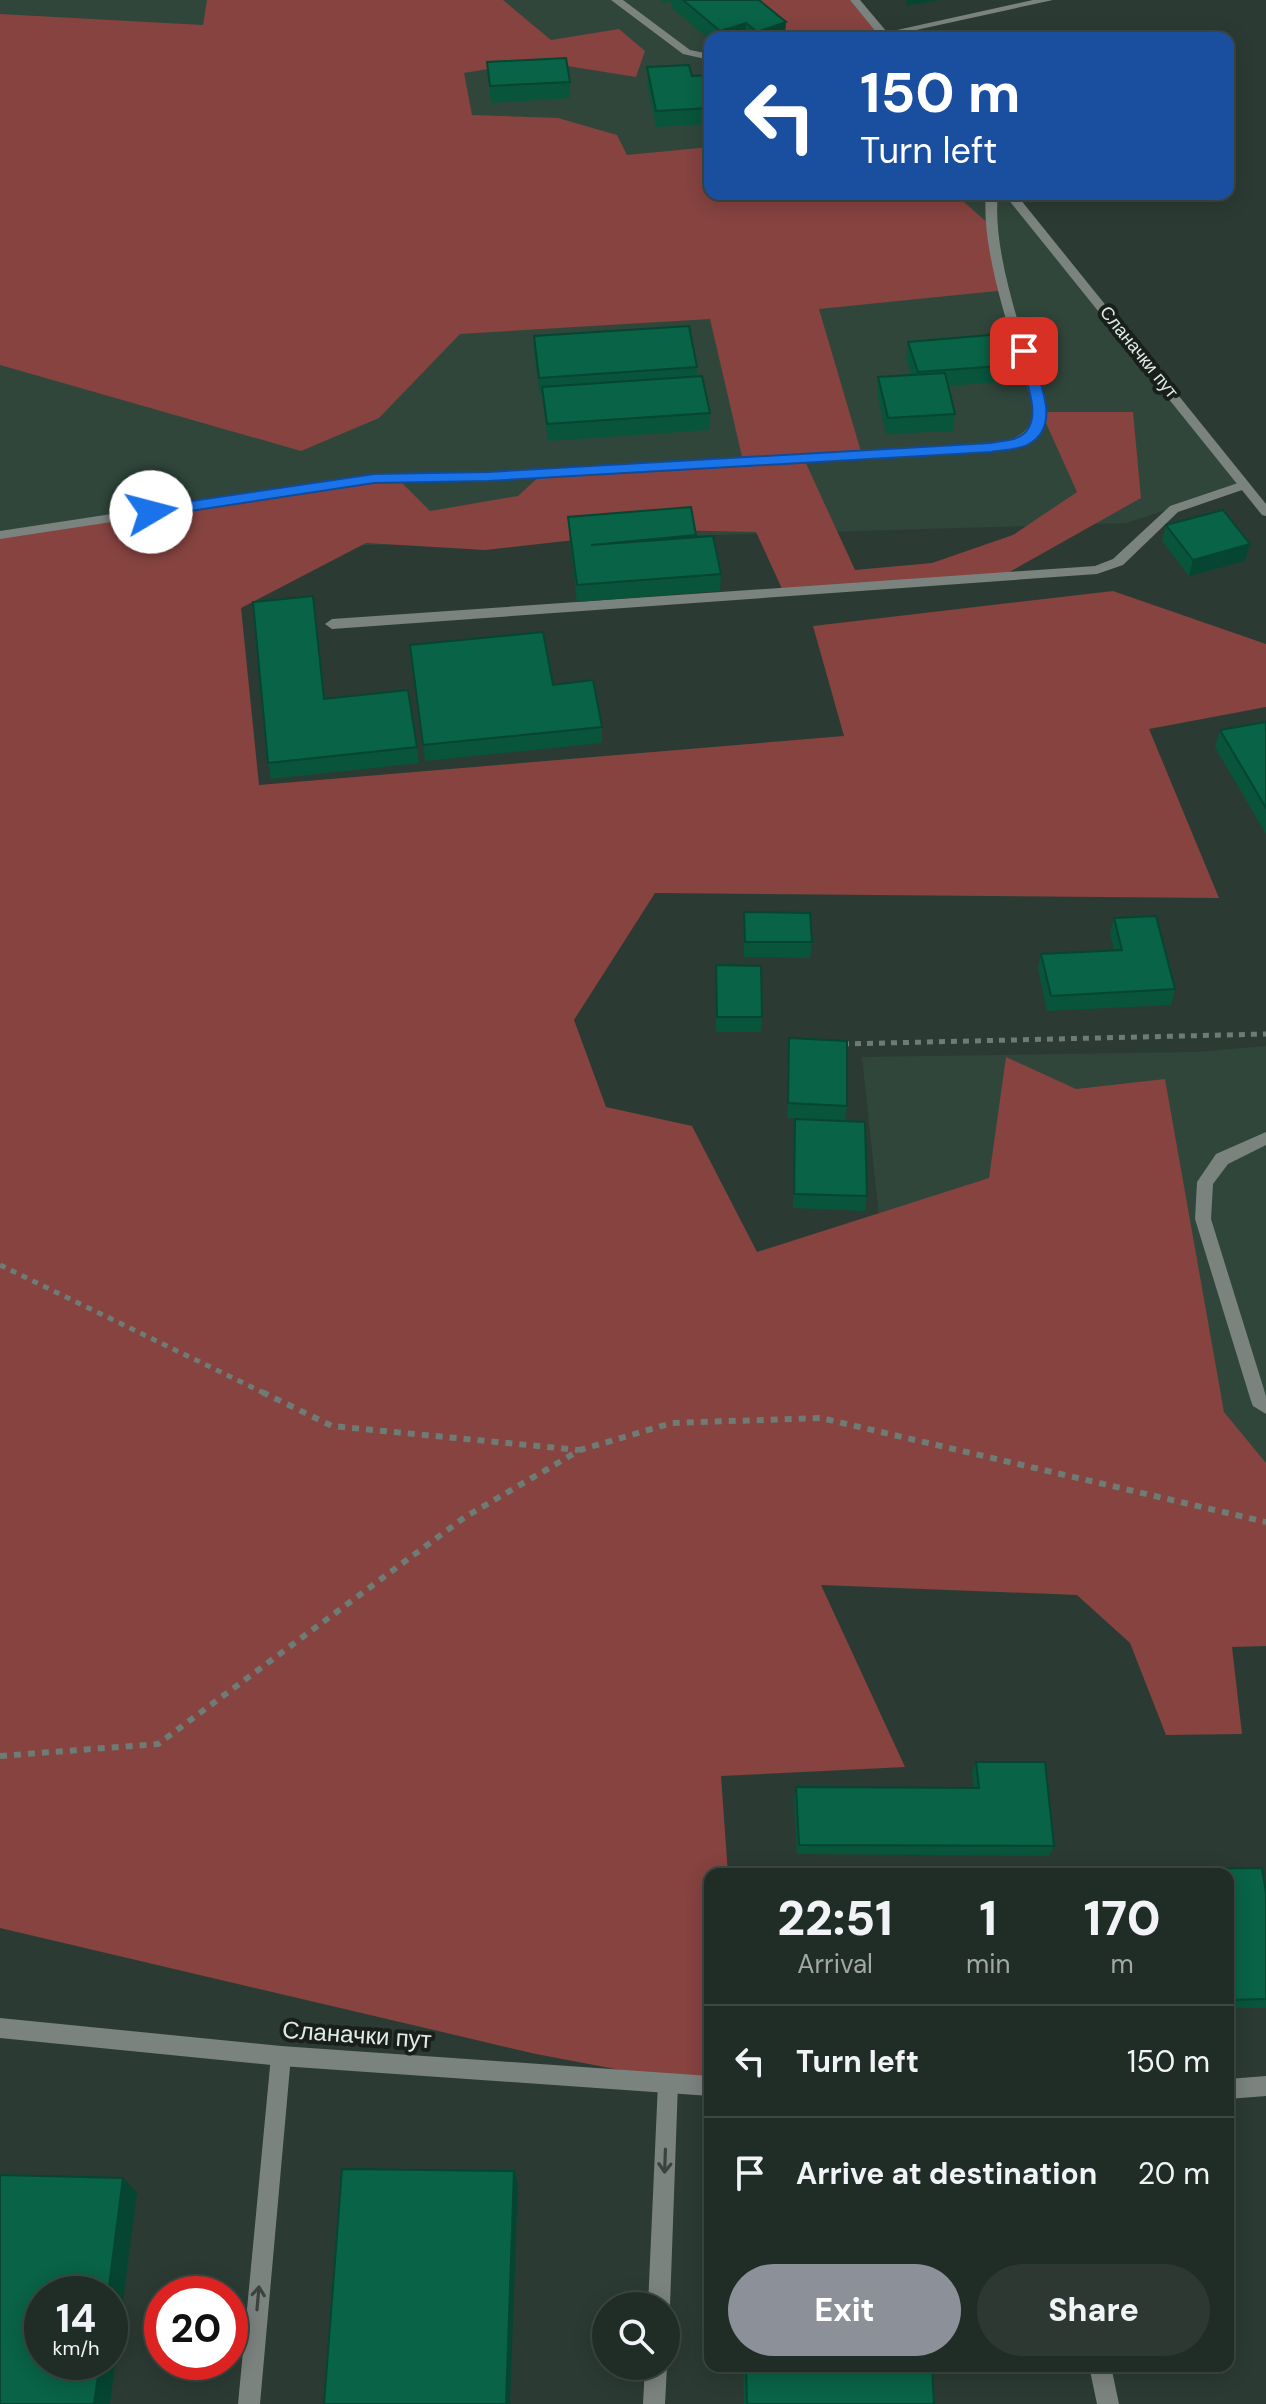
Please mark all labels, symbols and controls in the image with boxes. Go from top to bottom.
text: 150 m [860,56,1021,129]
icon: left [728,64,832,168]
text: Turn left [860,127,997,174]
street label: Сланачки пут [1094,301,1184,403]
pin [990,317,1058,385]
icon: arrive [1002,329,1046,373]
position arrow [109,470,193,554]
text: 22:51 [777,1887,893,1950]
text: 1 [979,1887,997,1950]
text: 170 [1084,1887,1161,1950]
text: Arrival [797,1947,873,1981]
text: min [966,1947,1010,1981]
text: m [1111,1947,1134,1981]
street label: Сланачки пут [281,2014,433,2055]
icon: left [728,2039,772,2083]
text: Turn left [796,2042,919,2081]
text: 150 m [1127,2042,1210,2081]
one-way arrow [657,2147,672,2174]
icon: arrive [728,2151,772,2195]
text: Arrive at destination [796,2154,1097,2193]
text: 20 m [1138,2154,1210,2193]
button: Exit [728,2264,961,2356]
button: Share [977,2264,1210,2356]
speed limit sign: 20 [144,2276,248,2380]
one-way arrow [251,2285,266,2312]
text: 14 [56,2292,96,2344]
map controls [592,2292,680,2380]
button: search [592,2292,680,2380]
text: km/h [52,2335,100,2361]

